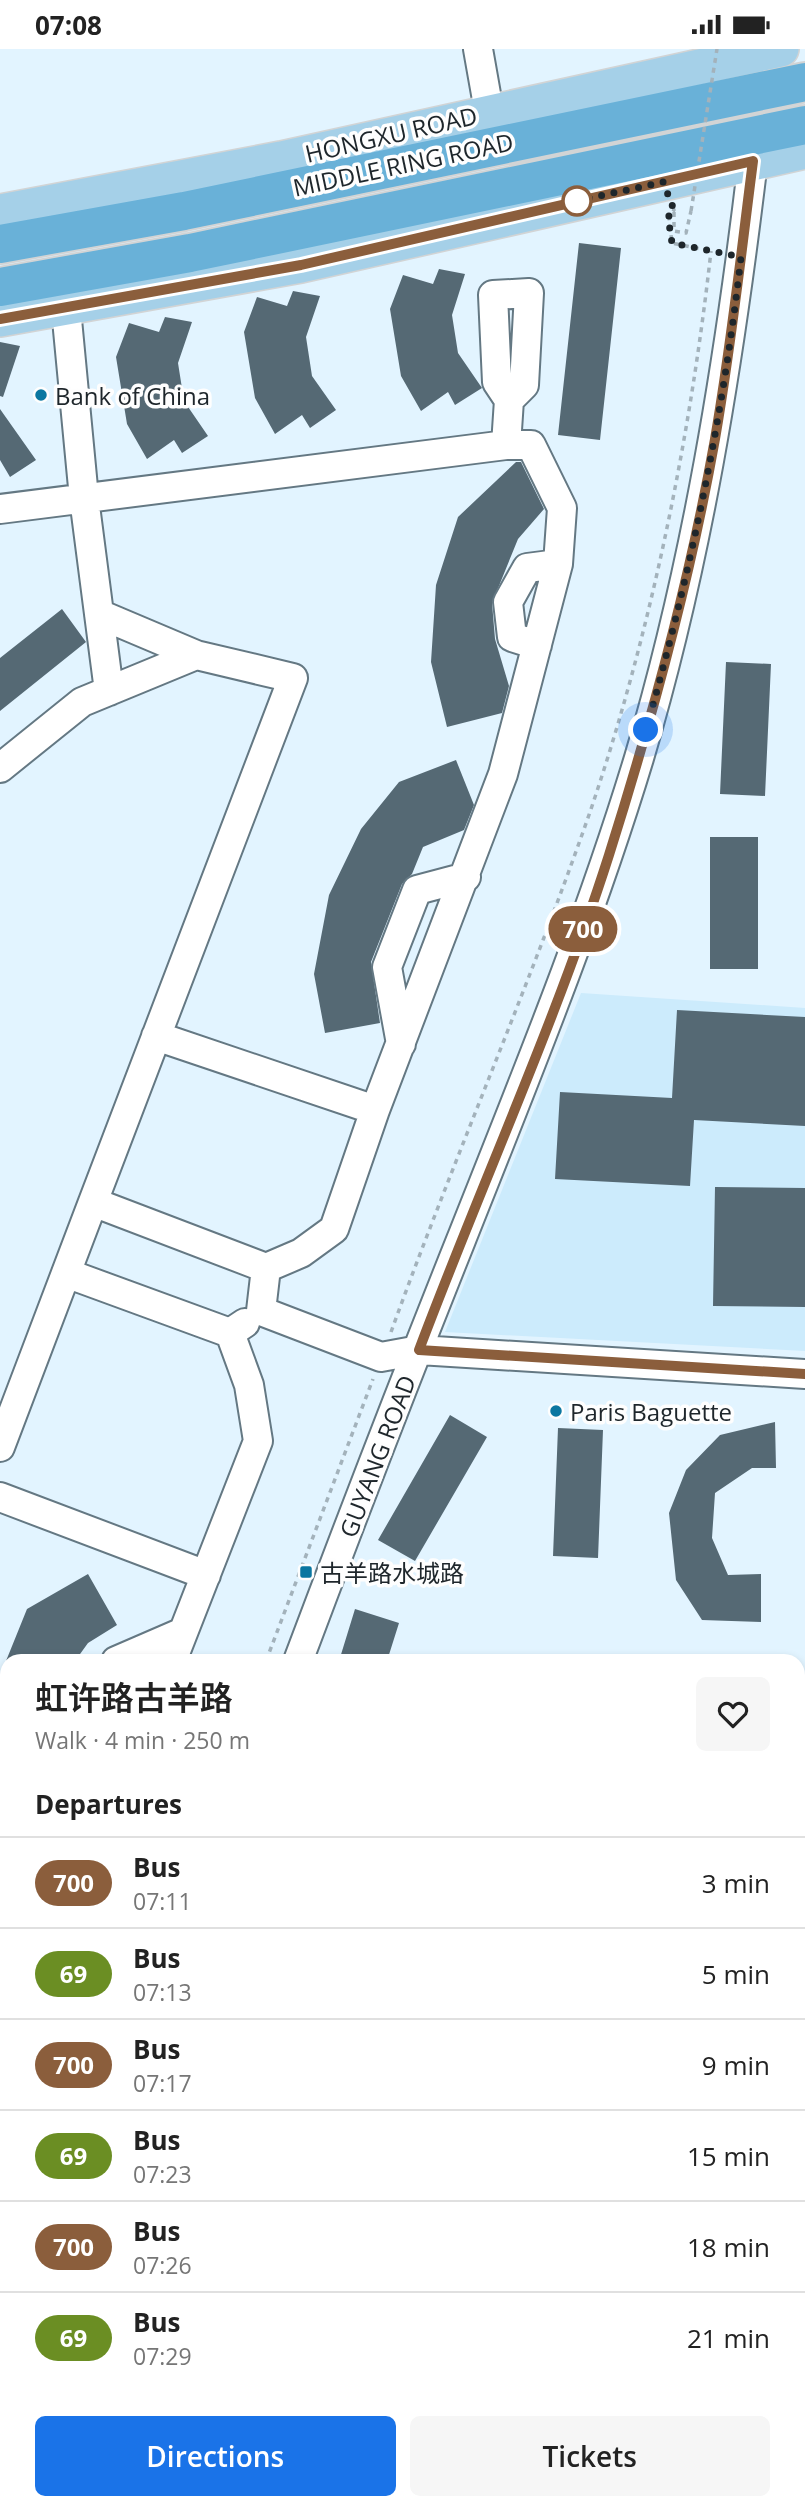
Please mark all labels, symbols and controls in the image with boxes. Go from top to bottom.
text: 07:08 [35,7,102,43]
street label: HONGXU ROAD [302,98,480,170]
street label: MIDDLE RING ROAD [290,125,516,203]
unlabelled marker [562,186,592,216]
place label: Bank of China [55,379,210,412]
marker: Bank of China [33,387,49,403]
your location [628,712,663,747]
line badge: 700 [543,906,623,952]
text: 700 [562,912,604,945]
street label: GUYANG ROAD [331,1370,423,1542]
place label: Paris Baguette [570,1395,732,1428]
marker: Paris Baguette [548,1403,564,1419]
place label: 古羊路水城路 [320,1556,464,1589]
marker: 古羊路水城路 [298,1564,314,1580]
text: 虹许路古羊路 [35,1675,233,1720]
button: heart [696,1677,770,1751]
text: Walk · 4 min · 250 m [35,1724,250,1756]
text: Departures [35,1786,182,1822]
text: Bus [133,1849,180,1885]
text: 3 min [702,1865,770,1901]
text: 700 [53,1866,94,1899]
text: 07:11 [133,1885,192,1917]
text: Bus [133,1940,180,1976]
text: 5 min [702,1956,770,1992]
text: 69 [60,1957,87,1990]
text: 07:13 [133,1976,192,2008]
text: Bus [133,2031,180,2067]
text: 9 min [702,2047,770,2083]
text: 700 [53,2048,94,2081]
text: 07:17 [133,2067,192,2099]
text: Bus [133,2122,180,2158]
text: 15 min [687,2138,770,2174]
text: 69 [60,2139,87,2172]
text: 07:23 [133,2158,192,2190]
text: Bus [133,2213,180,2249]
text: 18 min [687,2229,770,2265]
text: 700 [53,2230,94,2263]
text: 07:26 [133,2249,192,2281]
text: Bus [133,2304,180,2340]
text: 21 min [687,2320,770,2356]
text: 69 [60,2321,87,2354]
text: 07:29 [133,2340,192,2372]
button: Directions [35,2416,396,2496]
button: Tickets [410,2416,770,2496]

